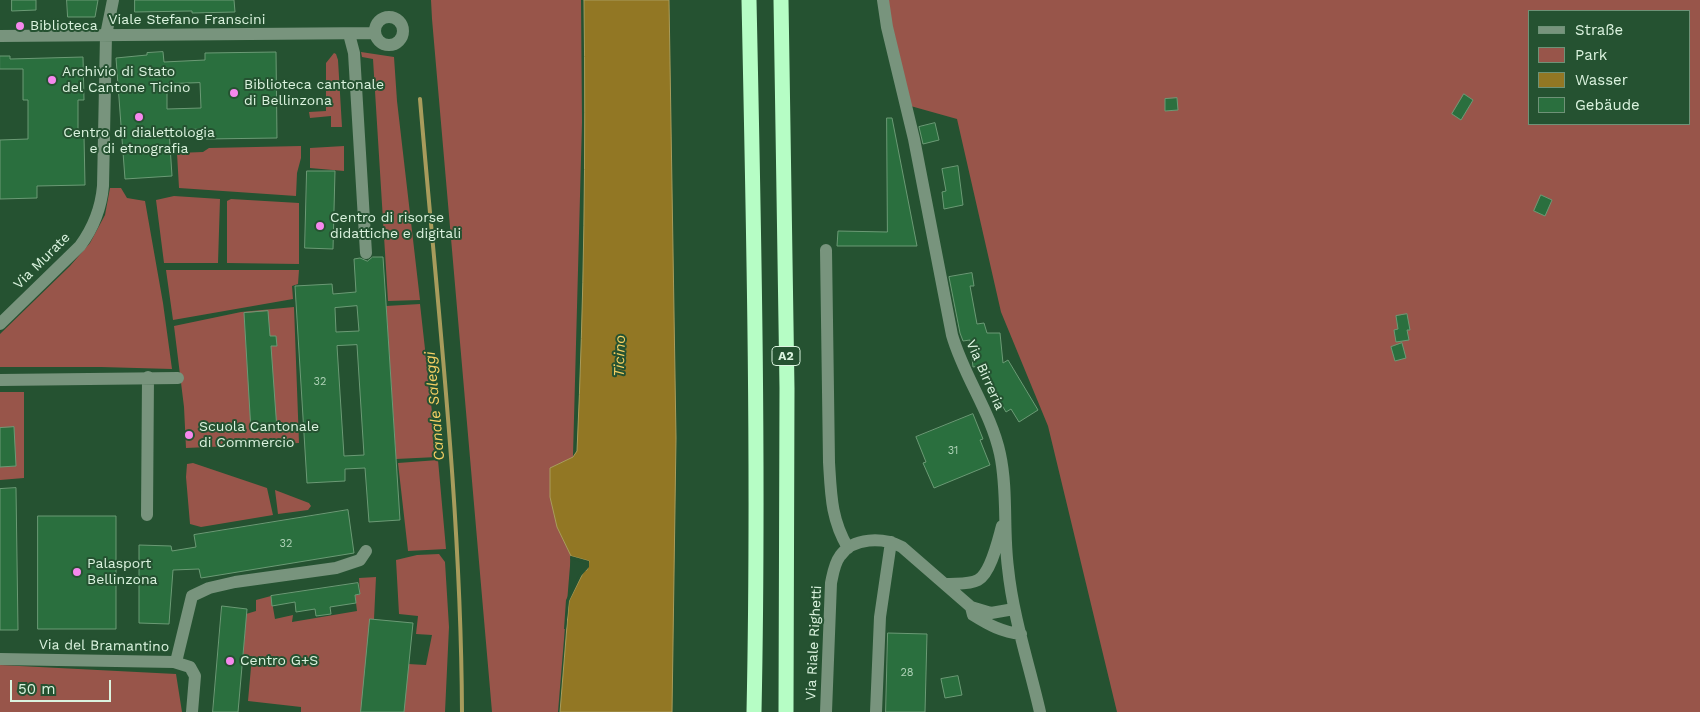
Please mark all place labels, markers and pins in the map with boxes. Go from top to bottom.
place label: Biblioteca [30,18,98,34]
marker: Biblioteca [14,20,26,32]
place label: Archivio di Stato del Cantone Ticino [62,64,190,96]
marker: Archivio di Stato del Cantone Ticino [46,74,58,86]
place label: Biblioteca cantonale di Bellinzona [244,77,384,110]
marker: Biblioteca cantonale di Bellinzona [228,87,240,99]
marker: Centro di dialettologia e di etnografia [133,111,145,123]
place label: Centro di dialettologia e di etnografia [63,125,215,158]
place label: Centro di risorse didattiche e digitali [330,210,461,242]
marker: Centro di risorse didattiche e digitali [314,220,326,232]
place label: Scuola Cantonale di Commercio [199,419,319,452]
marker: Scuola Cantonale di Commercio [183,429,195,441]
place label: Palasport Bellinzona [87,556,158,588]
marker: Palasport Bellinzona [71,566,83,578]
place label: Centro G+S [240,653,318,669]
marker: Centro G+S [224,655,236,667]

